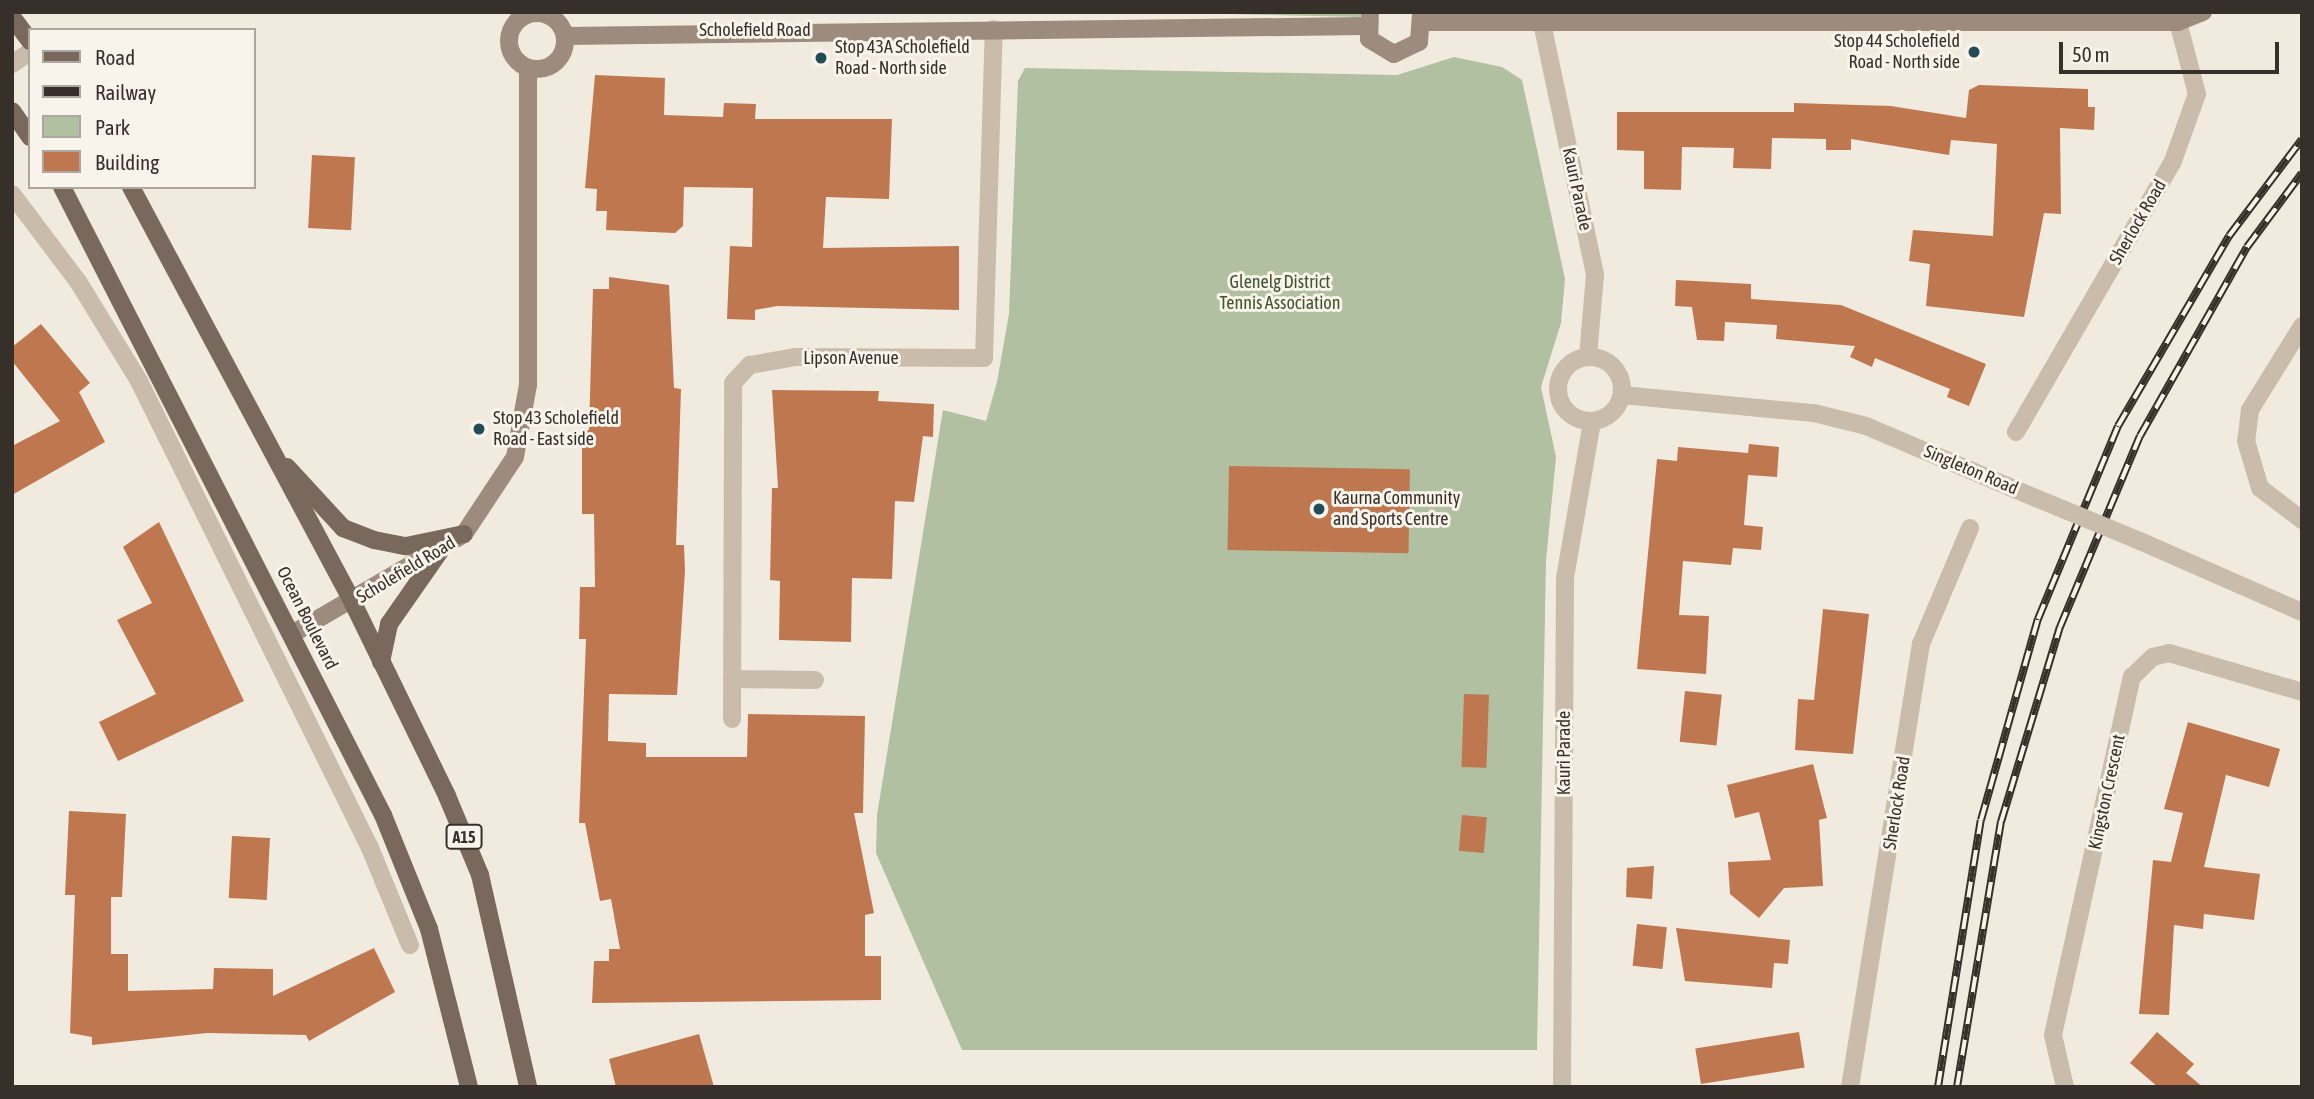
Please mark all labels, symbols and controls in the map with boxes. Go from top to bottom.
street label: Scholefield Road [699,19,811,41]
legend [28,28,256,189]
scale bar [2062,28,2282,72]
place label: Stop 44 Scholefield Road - North side [1834,31,1960,74]
place label: Stop 43A Scholefield Road - North side [835,37,970,80]
text: 50 m [2072,42,2110,66]
marker: Stop 44 Scholefield Road - North side [1966,44,1982,60]
text: Road [95,45,135,69]
marker: Stop 43A Scholefield Road - North side [813,50,829,66]
text: Railway [95,80,156,104]
text: Park [95,115,130,139]
street label: Kauri Parade [1558,146,1596,232]
text: Building [95,150,159,174]
street label: Sherlock Road [2105,176,2171,268]
park label: Glenelg District Tennis Association [1219,272,1341,314]
street label: Lipson Avenue [803,347,899,369]
place label: Stop 43 Scholefield Road - East side [493,408,619,450]
marker: Stop 43 Scholefield Road - East side [471,421,487,437]
street label: Singleton Road [1921,441,2021,499]
place label: Kaurna Community and Sports Centre [1333,488,1460,530]
marker: Kaurna Community and Sports Centre [1311,501,1327,517]
street label: Scholefield Road [353,532,459,608]
street label: Ocean Boulevard [272,563,342,673]
street label: Kauri Parade [1553,711,1575,795]
street label: Kingston Crescent [2084,732,2130,852]
street label: Sherlock Road [1879,755,1915,851]
road number: A15 [445,824,483,850]

